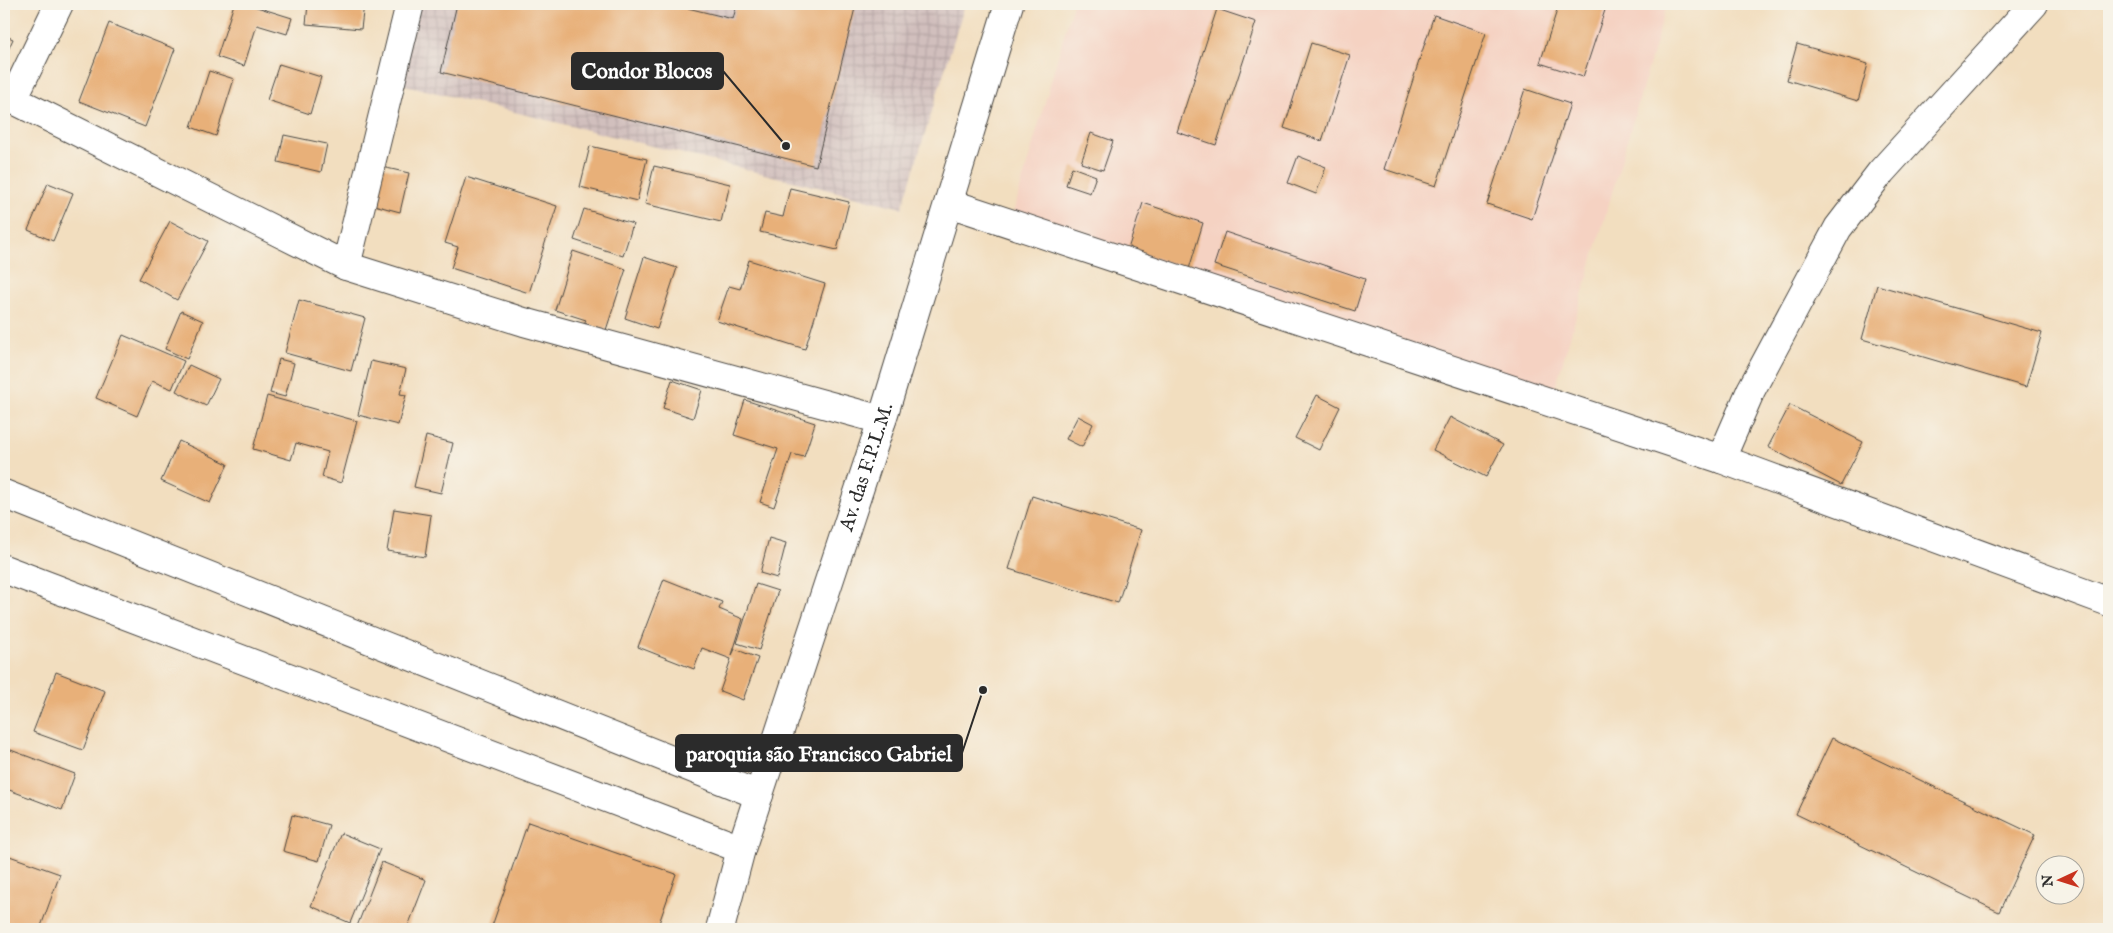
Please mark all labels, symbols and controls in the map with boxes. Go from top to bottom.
callout: Condor Blocos [572,53,723,89]
text: Condor Blocos [582,59,712,86]
street label: Av. das F.P.L.M. [834,400,899,535]
callout: paroquia são Francisco Gabriel [676,735,962,771]
text: paroquia são Francisco Gabriel [685,742,953,769]
north arrow [2036,856,2086,906]
text: N [2039,874,2057,889]

